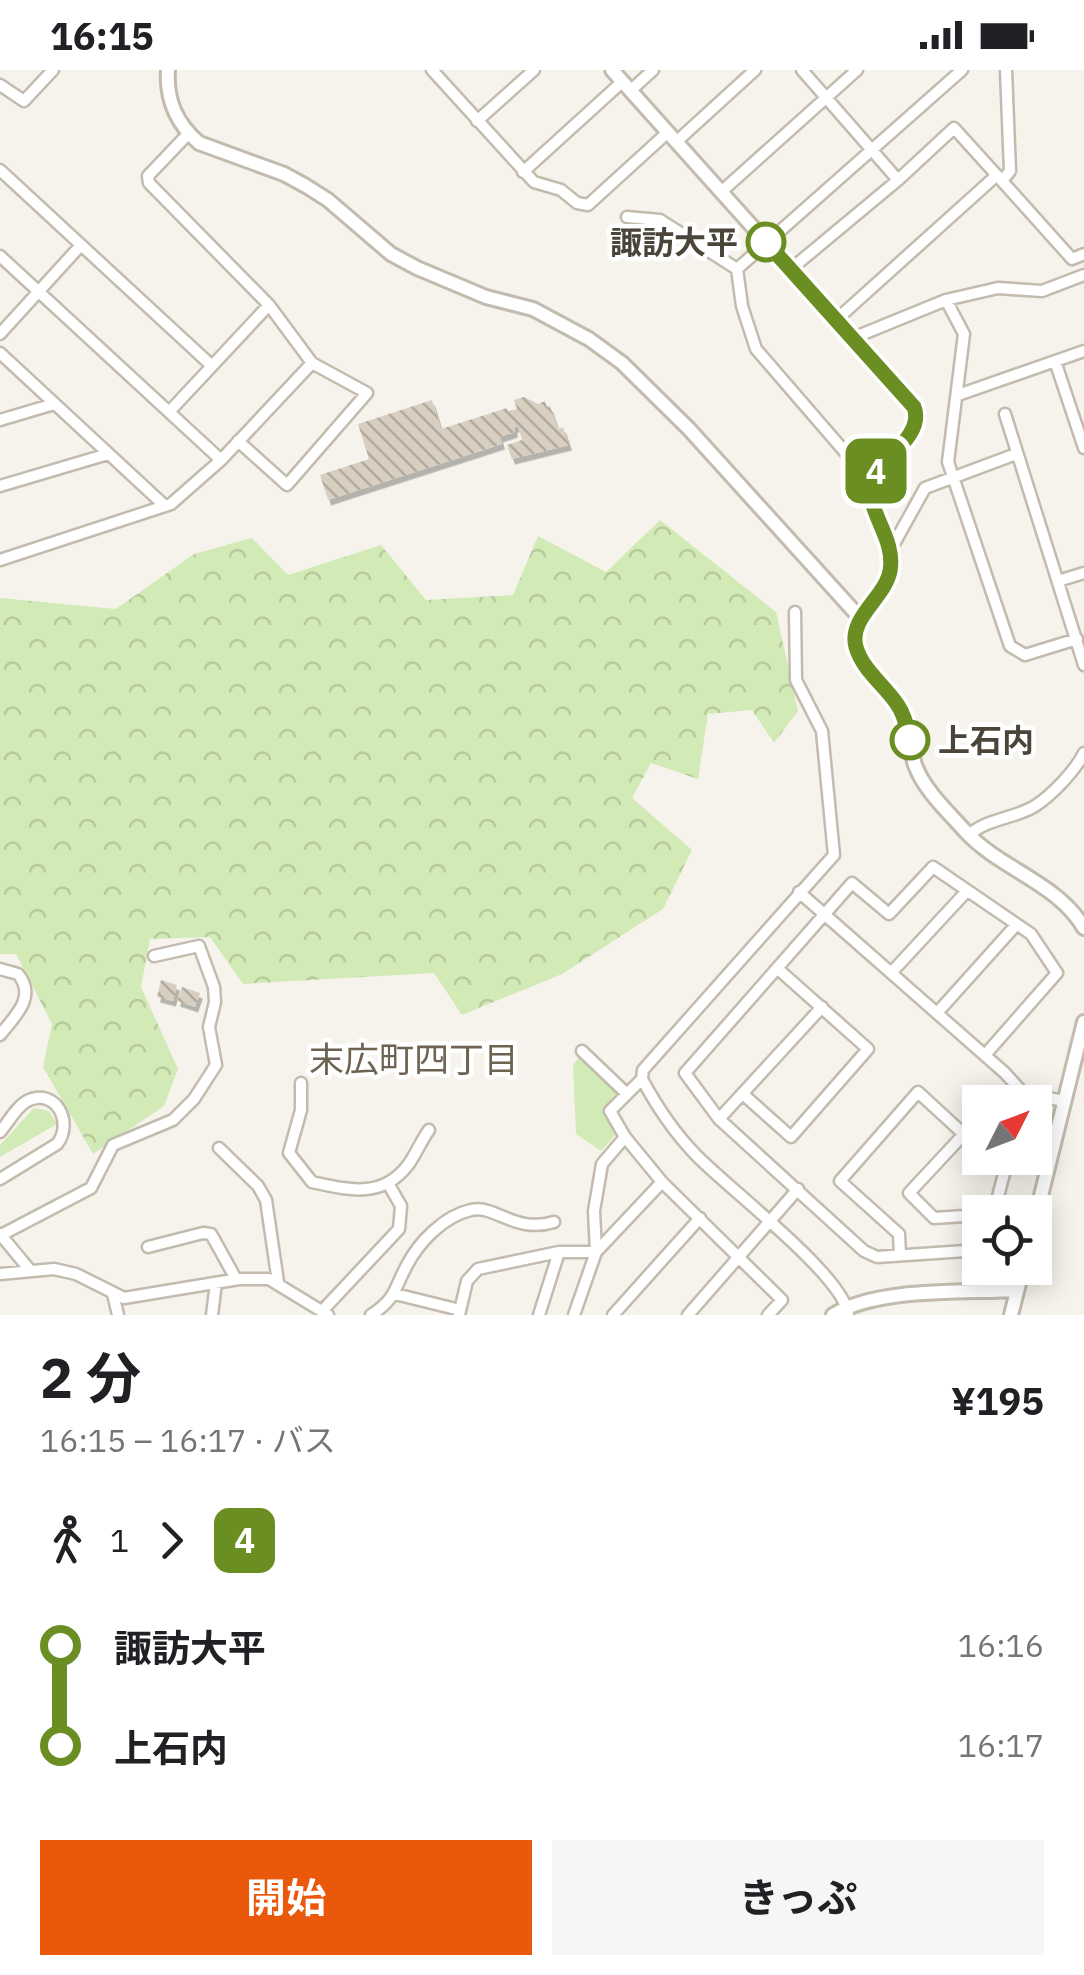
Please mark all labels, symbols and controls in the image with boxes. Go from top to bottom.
text: 16:15 [50,11,154,60]
place label: 諏訪大平 [610,221,738,263]
marker: 諏訪大平 [747,223,785,261]
line badge: 4 [844,438,908,504]
text: 4 [865,448,887,494]
place label: 上石内 [938,719,1034,761]
marker: 上石内 [891,721,929,759]
district label: 末広町四丁目 [309,1036,519,1082]
north arrow [962,1085,1052,1175]
map controls [962,1085,1052,1285]
button: locate [962,1195,1052,1285]
text: 2 分 [40,1342,141,1413]
text: ¥195 [951,1376,1044,1425]
text: 16:15 – 16:17 · バス [40,1419,336,1461]
icon: walk [40,1513,95,1568]
icon: forward [144,1513,199,1568]
text: 4 [234,1517,255,1563]
text: 1 [110,1519,129,1561]
text: 諏訪大平 [114,1623,266,1672]
text: 16:16 [958,1624,1044,1666]
text: 上石内 [114,1723,228,1772]
text: 16:17 [958,1724,1044,1766]
button: 開始 [40,1840,532,1955]
button: きっぷ [552,1840,1044,1955]

